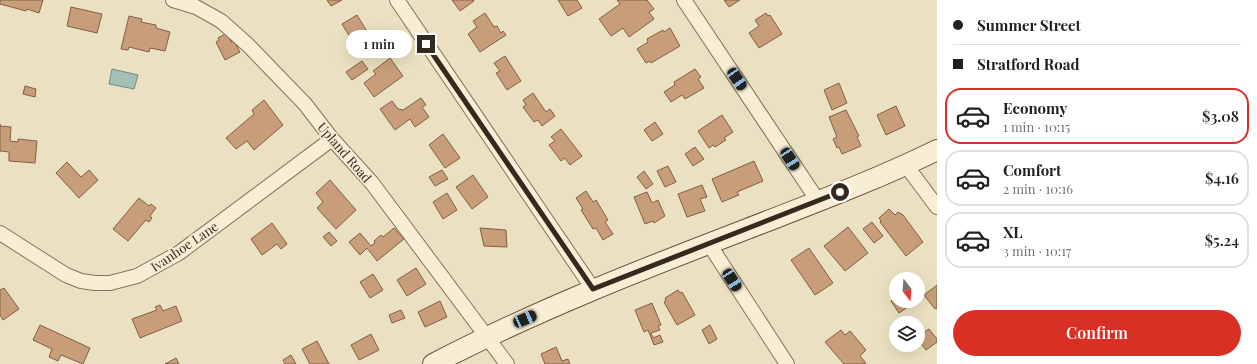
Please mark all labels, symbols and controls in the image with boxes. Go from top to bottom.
text: Summer Street [977,15,1081,35]
callout: 1 min [346,30,412,58]
text: 1 min [363,35,395,52]
route end [417,35,435,53]
text: Stratford Road [977,54,1079,74]
car [725,66,749,92]
icon: car [955,98,991,134]
text: Economy [1003,98,1067,118]
text: $3.08 [1202,106,1239,126]
street label: Upland Road [314,118,376,186]
text: 1 min · 10:15 [1003,118,1070,135]
car [778,146,802,172]
icon: car [955,160,991,196]
text: Comfort [1003,160,1061,180]
text: $4.16 [1205,168,1239,188]
text: 2 min · 10:16 [1003,180,1073,197]
route start [831,183,849,201]
street label: Ivanhoe Lane [147,217,221,275]
icon: car [955,222,991,258]
text: XL [1003,222,1023,242]
text: $5.24 [1205,230,1239,250]
text: 3 min · 10:17 [1003,242,1071,259]
car [720,267,744,293]
north arrow [889,272,925,308]
map controls [889,272,925,352]
car [512,309,538,329]
button: Confirm [953,310,1241,356]
button: layers [889,316,925,352]

